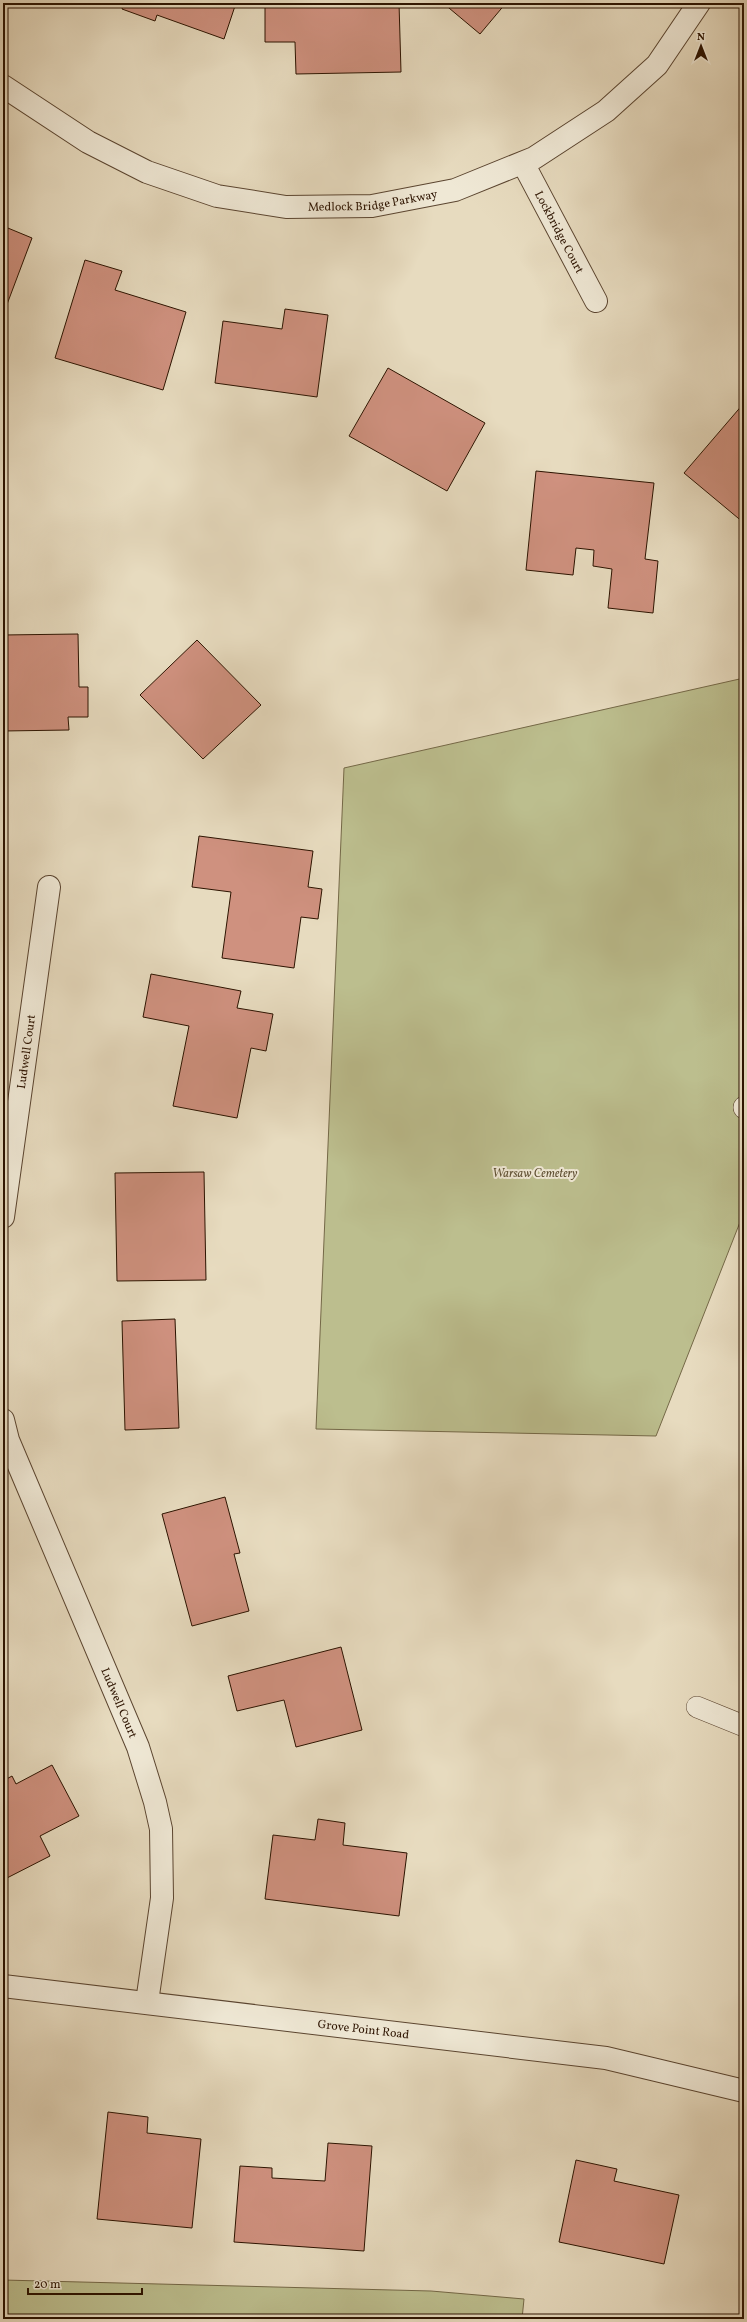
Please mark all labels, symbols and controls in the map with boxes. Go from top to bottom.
north arrow [681,26,721,66]
text: N [697,30,705,45]
street label: Medlock Bridge Parkway [308,186,439,216]
street label: Lockbridge Court [530,188,587,276]
street label: Ludwell Court [14,1013,40,1090]
park label: Warsaw Cemetery [493,1166,578,1182]
street label: Ludwell Court [96,1666,140,1741]
street label: Grove Point Road [317,2017,410,2043]
scale bar [28,2270,142,2296]
text: 20 m [34,2277,61,2293]

